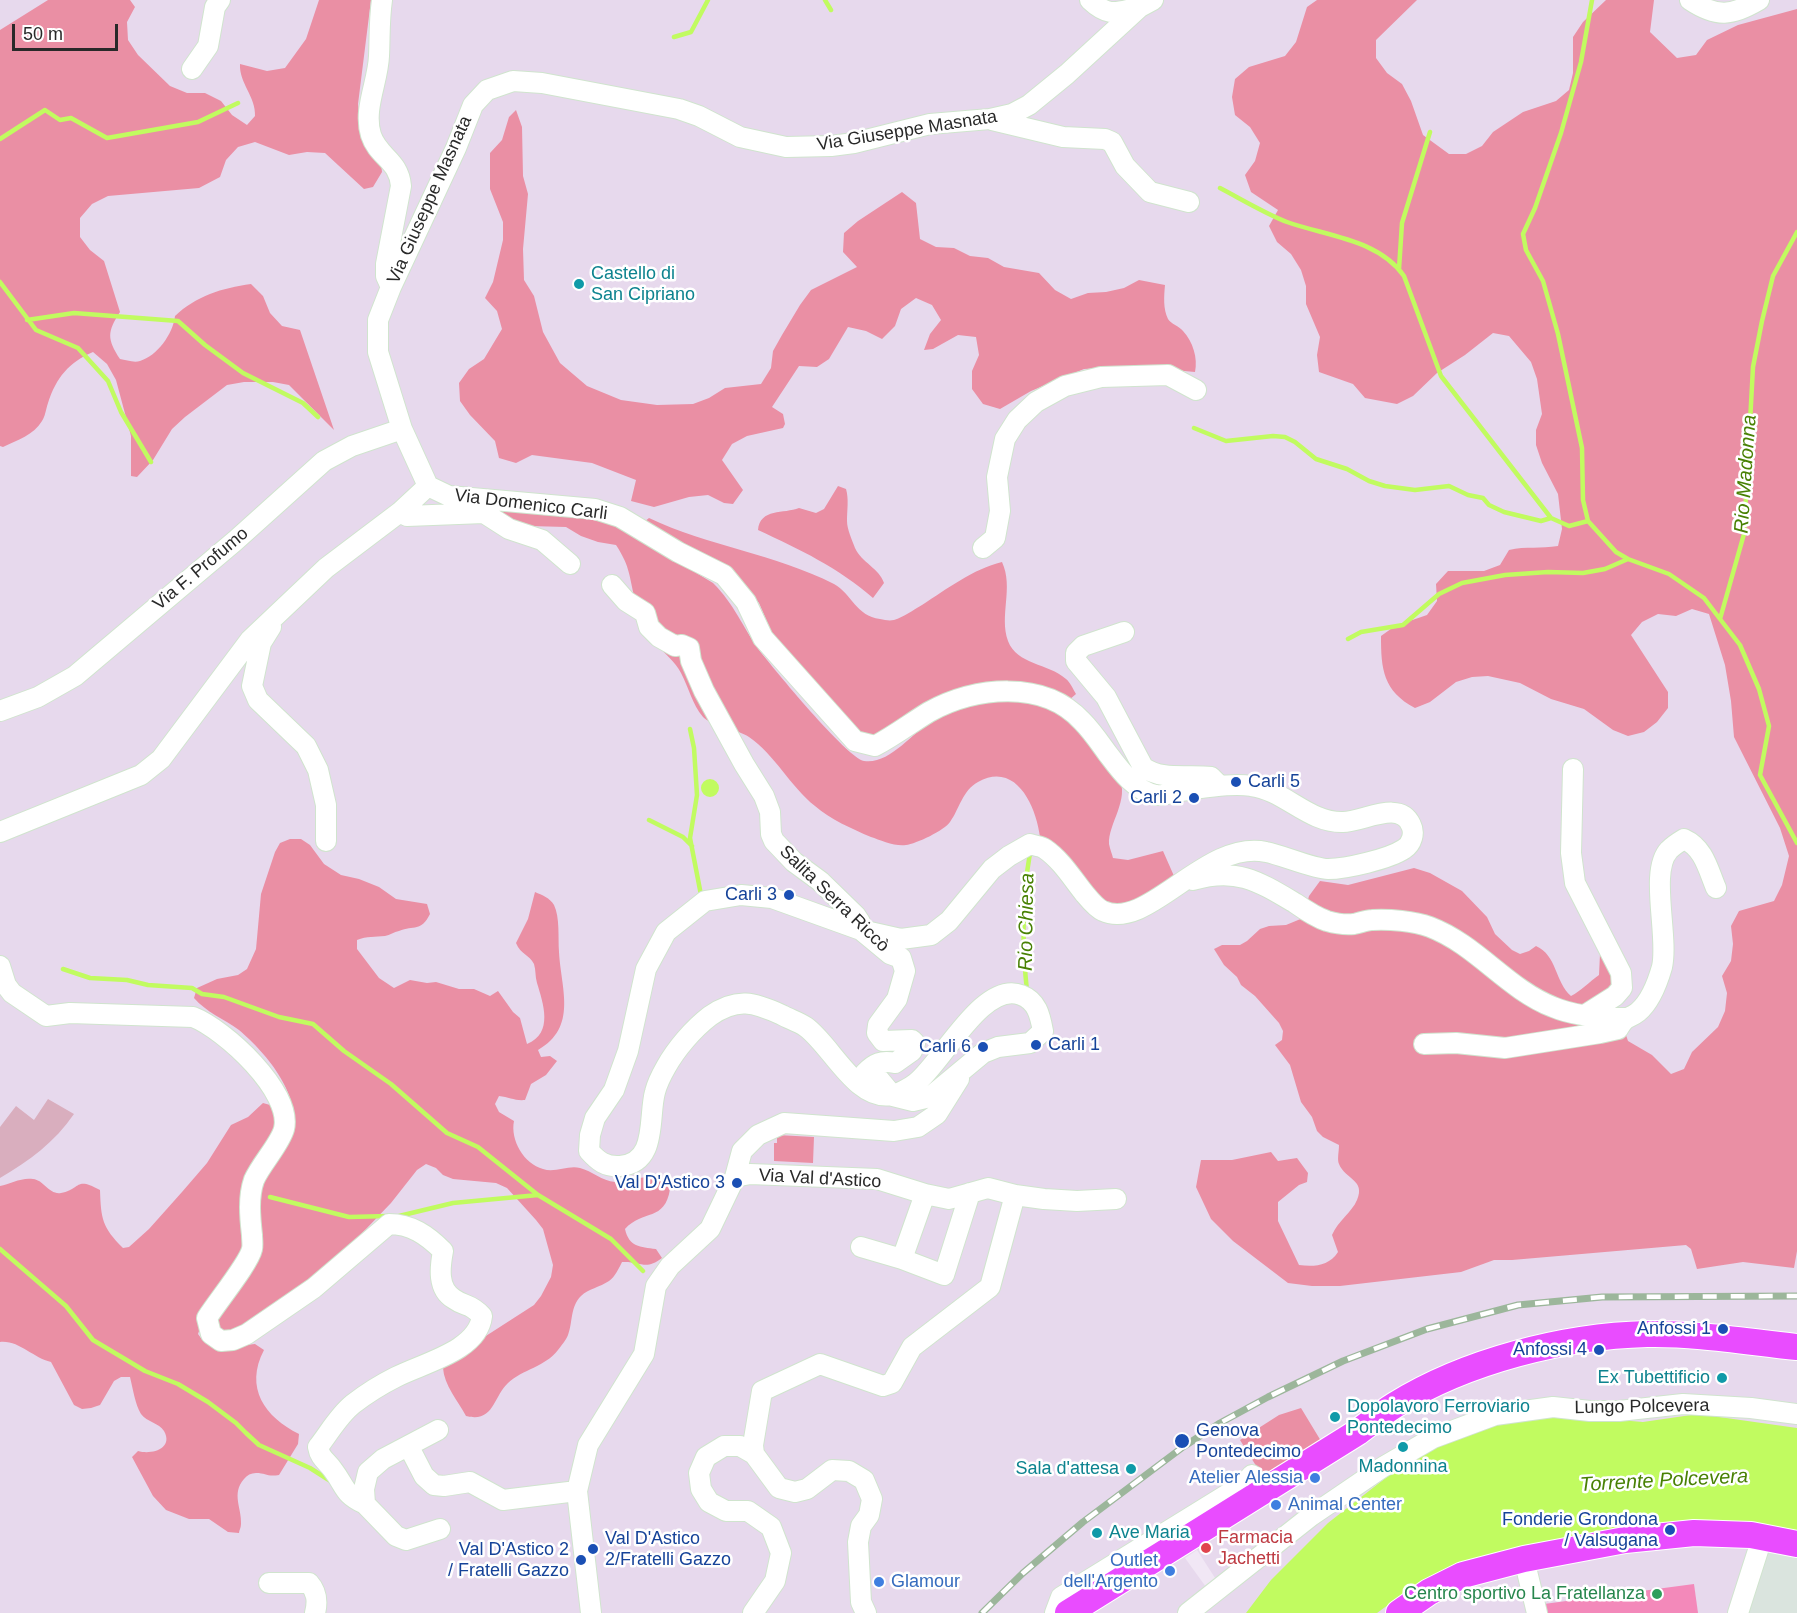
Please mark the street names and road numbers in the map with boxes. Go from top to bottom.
street label: Via Giuseppe Masnata [816,106,998,156]
street label: Via Giuseppe Masnata [383,113,477,287]
street label: Via Domenico Carli [453,485,609,525]
street label: Via F. Profumo [149,523,253,615]
street label: Salita Serra Riccò [775,841,893,957]
street label: Via Val d'Astico [758,1165,882,1193]
street label: Lungo Polcevera [1574,1395,1710,1419]

